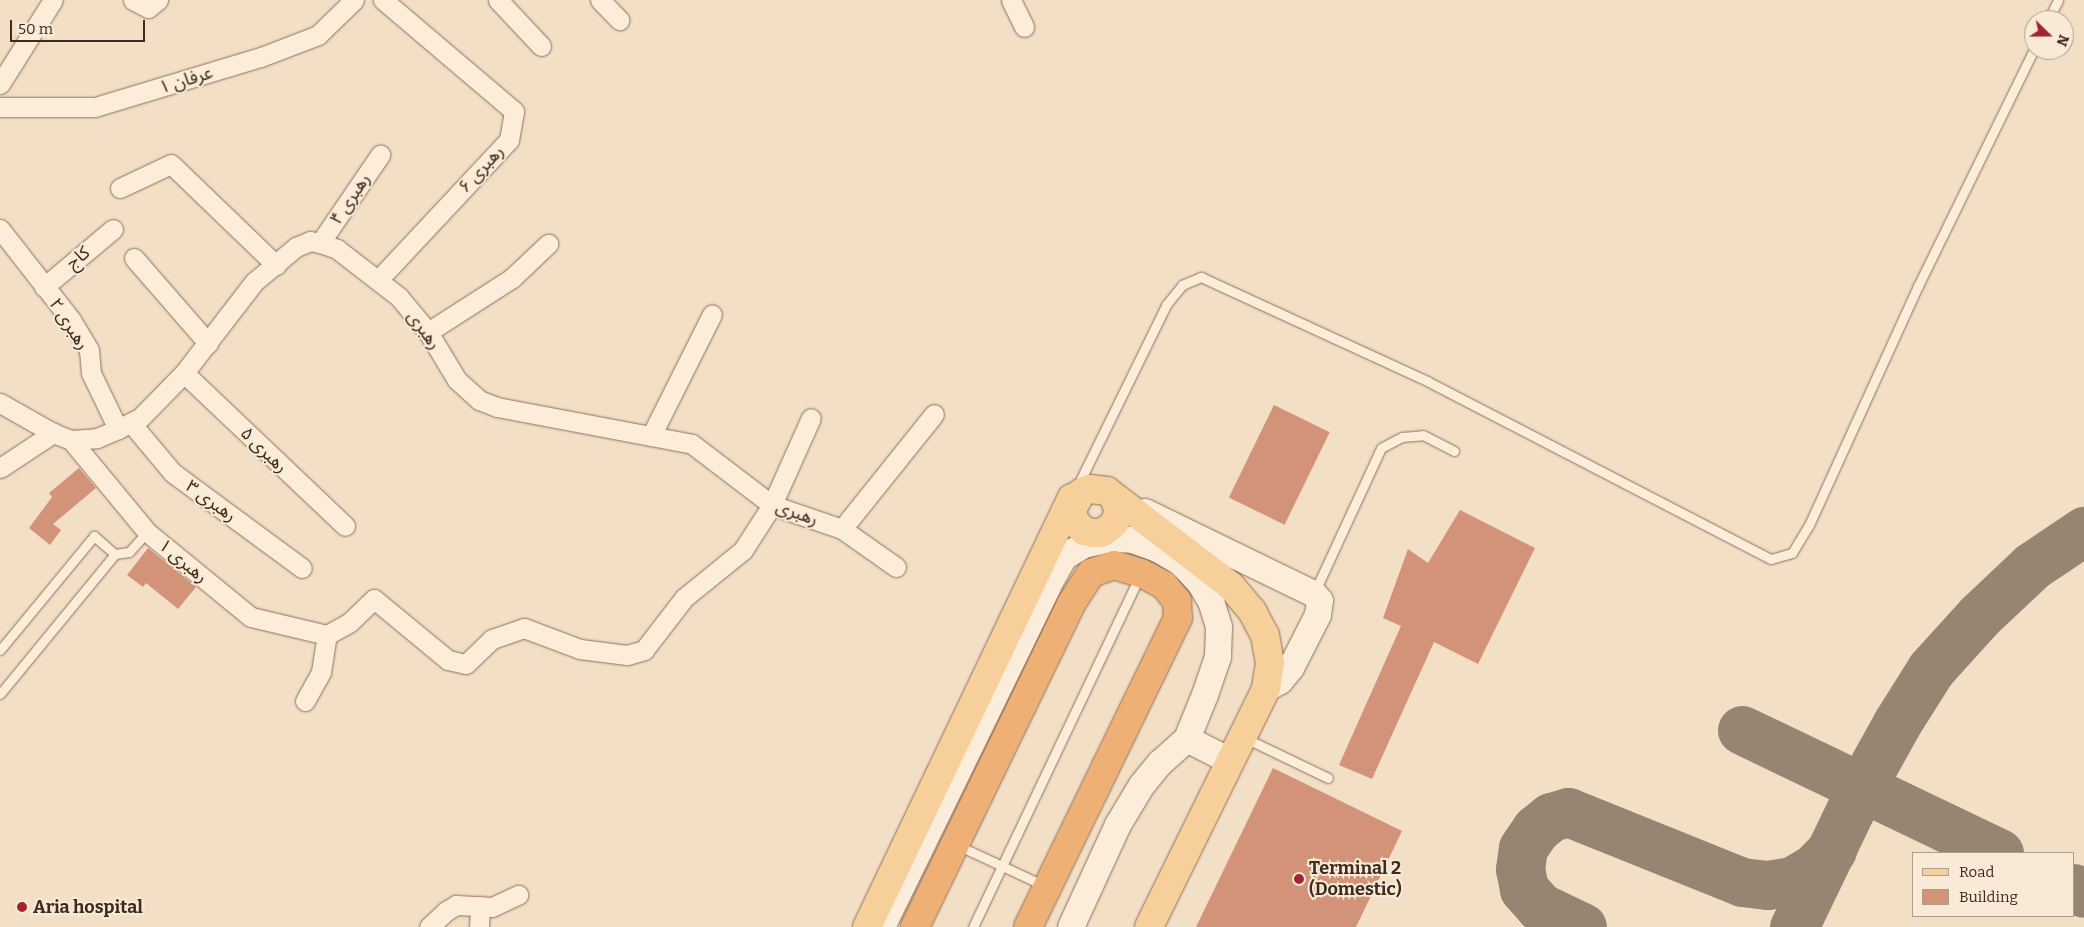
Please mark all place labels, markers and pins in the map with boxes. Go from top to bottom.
place label: Terminal 2 (Domestic) [1309,858,1402,901]
marker: Terminal 2 (Domestic) [1293,873,1305,885]
place label: Aria hospital [33,896,143,918]
marker: Aria hospital [15,900,29,914]

